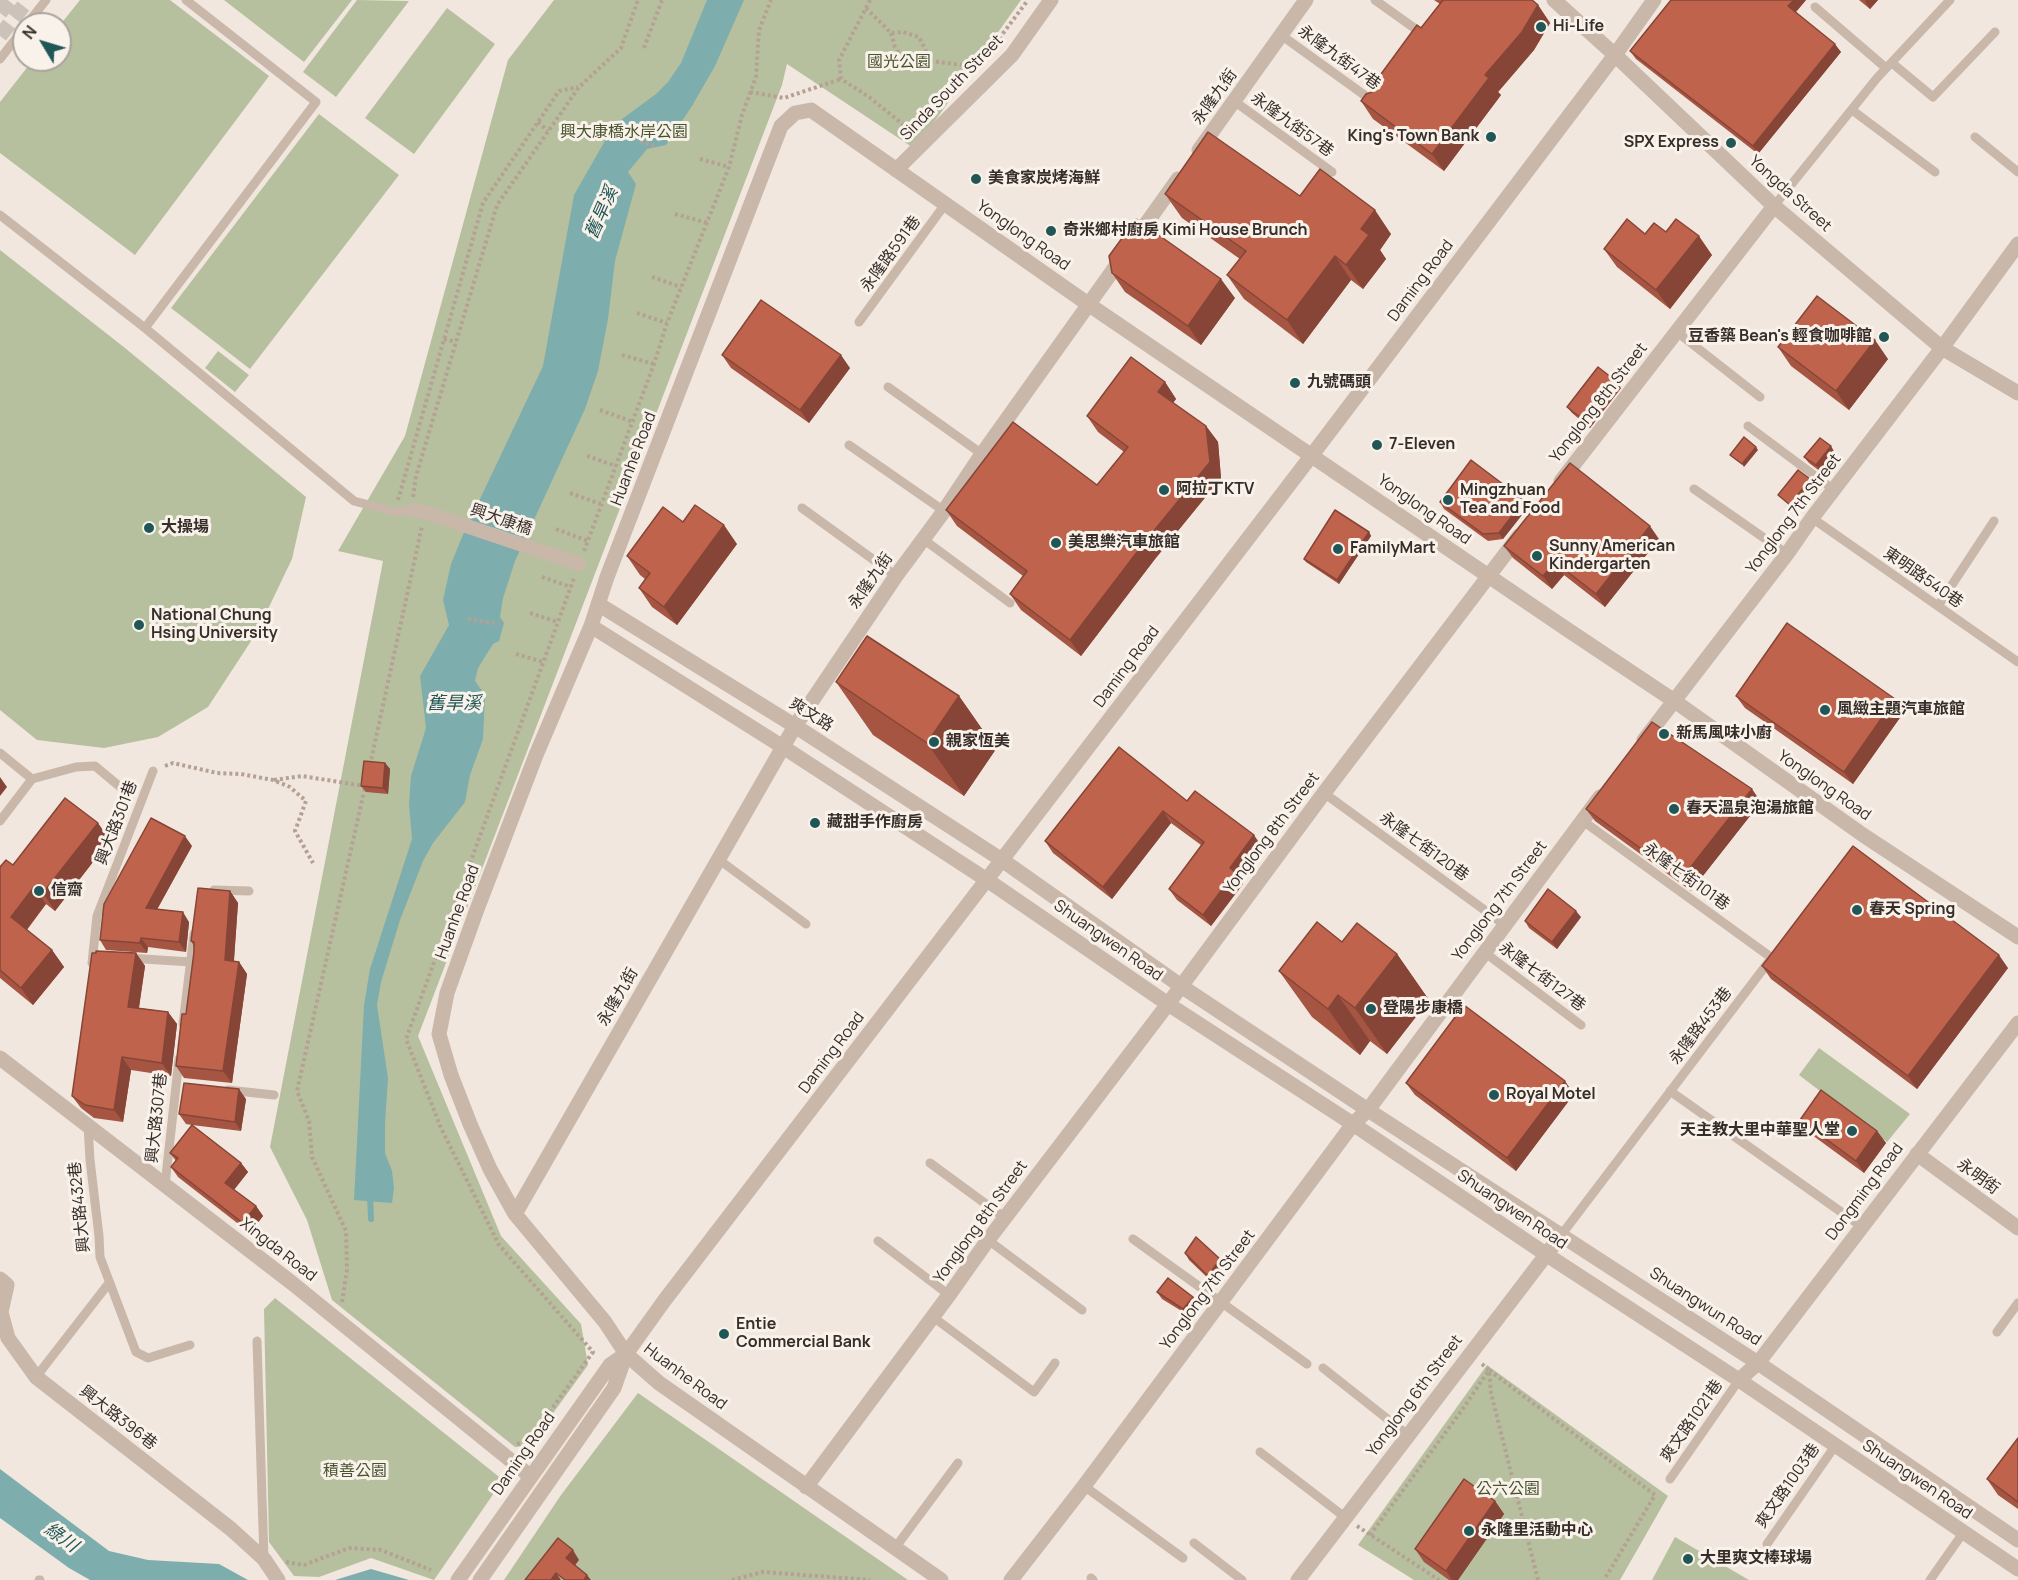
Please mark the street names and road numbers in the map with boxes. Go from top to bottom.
street label: 永隆九街47巷 [1294,22,1384,94]
street label: Sinda South Street [897,31,1007,145]
street label: 永隆九街 [1188,65,1242,129]
street label: 永隆九街57巷 [1247,89,1337,161]
street label: Yongda Street [1745,152,1835,236]
street label: Yonglong Road [973,197,1073,275]
street label: 永隆路591巷 [857,212,925,296]
street label: Daming Road [1384,236,1458,326]
street label: Yonglong 8th Street [1546,339,1652,467]
street label: Huanhe Road [607,409,661,509]
street label: Yonglong 7th Street [1743,450,1845,578]
street label: Yonglong Road [1374,471,1474,549]
street label: 興大康橋 [468,501,534,539]
street label: 東明路540巷 [1880,544,1966,612]
street label: 永隆九街 [845,549,897,613]
street label: Daming Road [1090,622,1164,712]
street label: 爽文路 [786,694,836,736]
street label: Yonglong Road [1774,747,1874,825]
street label: Yonglong 8th Street [1220,769,1324,897]
street label: 興大路301巷 [92,778,142,868]
street label: 永隆七街120巷 [1376,808,1472,886]
street label: Yonglong 7th Street [1449,837,1551,965]
street label: 永隆七街101巷 [1639,839,1733,915]
street label: Huanhe Road [432,862,484,962]
street label: Shuangwen Road [1050,896,1166,986]
street label: 永隆七街127巷 [1495,938,1589,1016]
street label: 永隆九街 [594,964,642,1030]
street label: 永隆路453巷 [1666,984,1736,1068]
street label: Daming Road [795,1008,869,1098]
street label: 興大路307巷 [143,1072,171,1164]
street label: Dongming Road [1822,1140,1908,1244]
street label: 永明街 [1953,1155,2003,1199]
street label: Yonglong 8th Street [930,1157,1032,1287]
street label: 興大路432巷 [66,1161,94,1253]
street label: Shuangwen Road [1453,1166,1571,1254]
street label: Xingda Road [236,1214,320,1286]
street label: Yonglong 7th Street [1157,1226,1259,1354]
street label: Shuangwun Road [1646,1264,1764,1350]
street label: Yonglong 6th Street [1363,1331,1467,1461]
street label: Huanhe Road [640,1340,730,1414]
street label: 爽文路1021巷 [1657,1376,1727,1466]
street label: 興大路396巷 [76,1382,160,1454]
street label: Daming Road [488,1409,560,1499]
street label: Shuangwen Road [1858,1436,1976,1524]
street label: 爽文路1003巷 [1752,1440,1824,1532]

